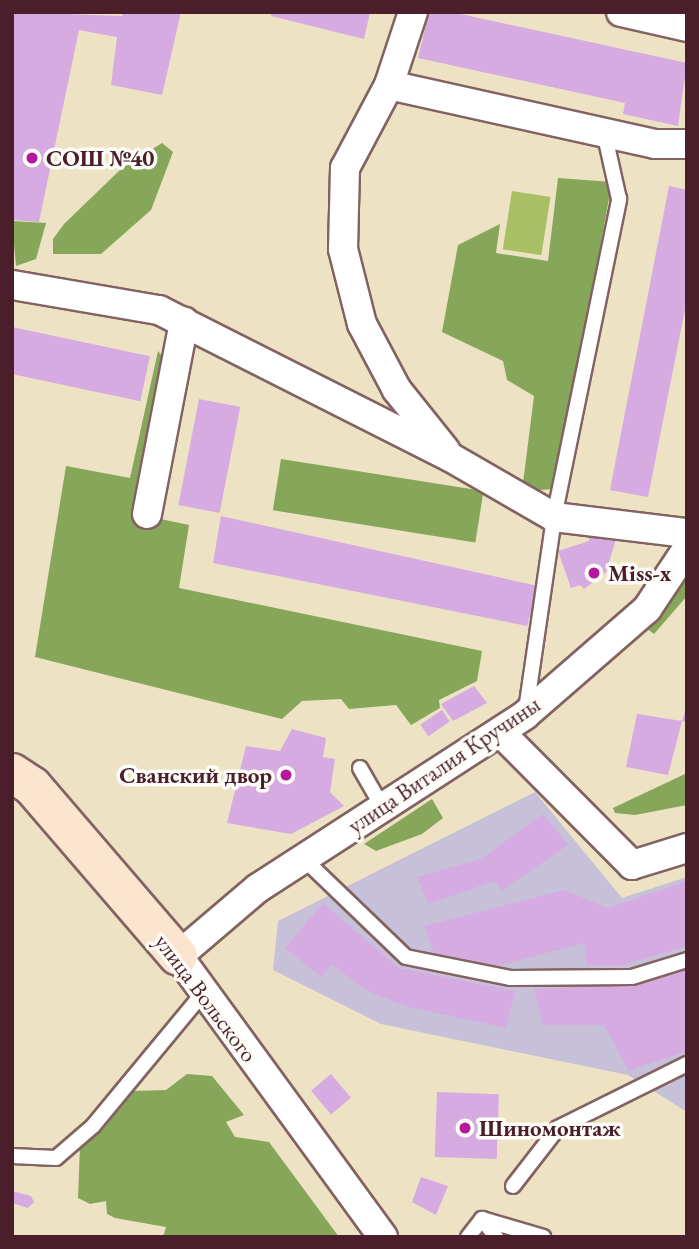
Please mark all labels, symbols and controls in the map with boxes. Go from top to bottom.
place label: СОШ №40 [46,144,154,172]
marker: СОШ №40 [24,150,40,166]
place label: Miss-x [608,559,671,587]
marker: Miss-x [586,565,602,581]
street label: улица Виталия Кручины [343,690,545,840]
place label: Сванский двор [119,761,272,789]
marker: Сванский двор [278,767,294,783]
street label: улица Вольского [149,928,263,1068]
place label: Шиномонтаж [479,1114,621,1142]
marker: Шиномонтаж [457,1120,473,1136]

